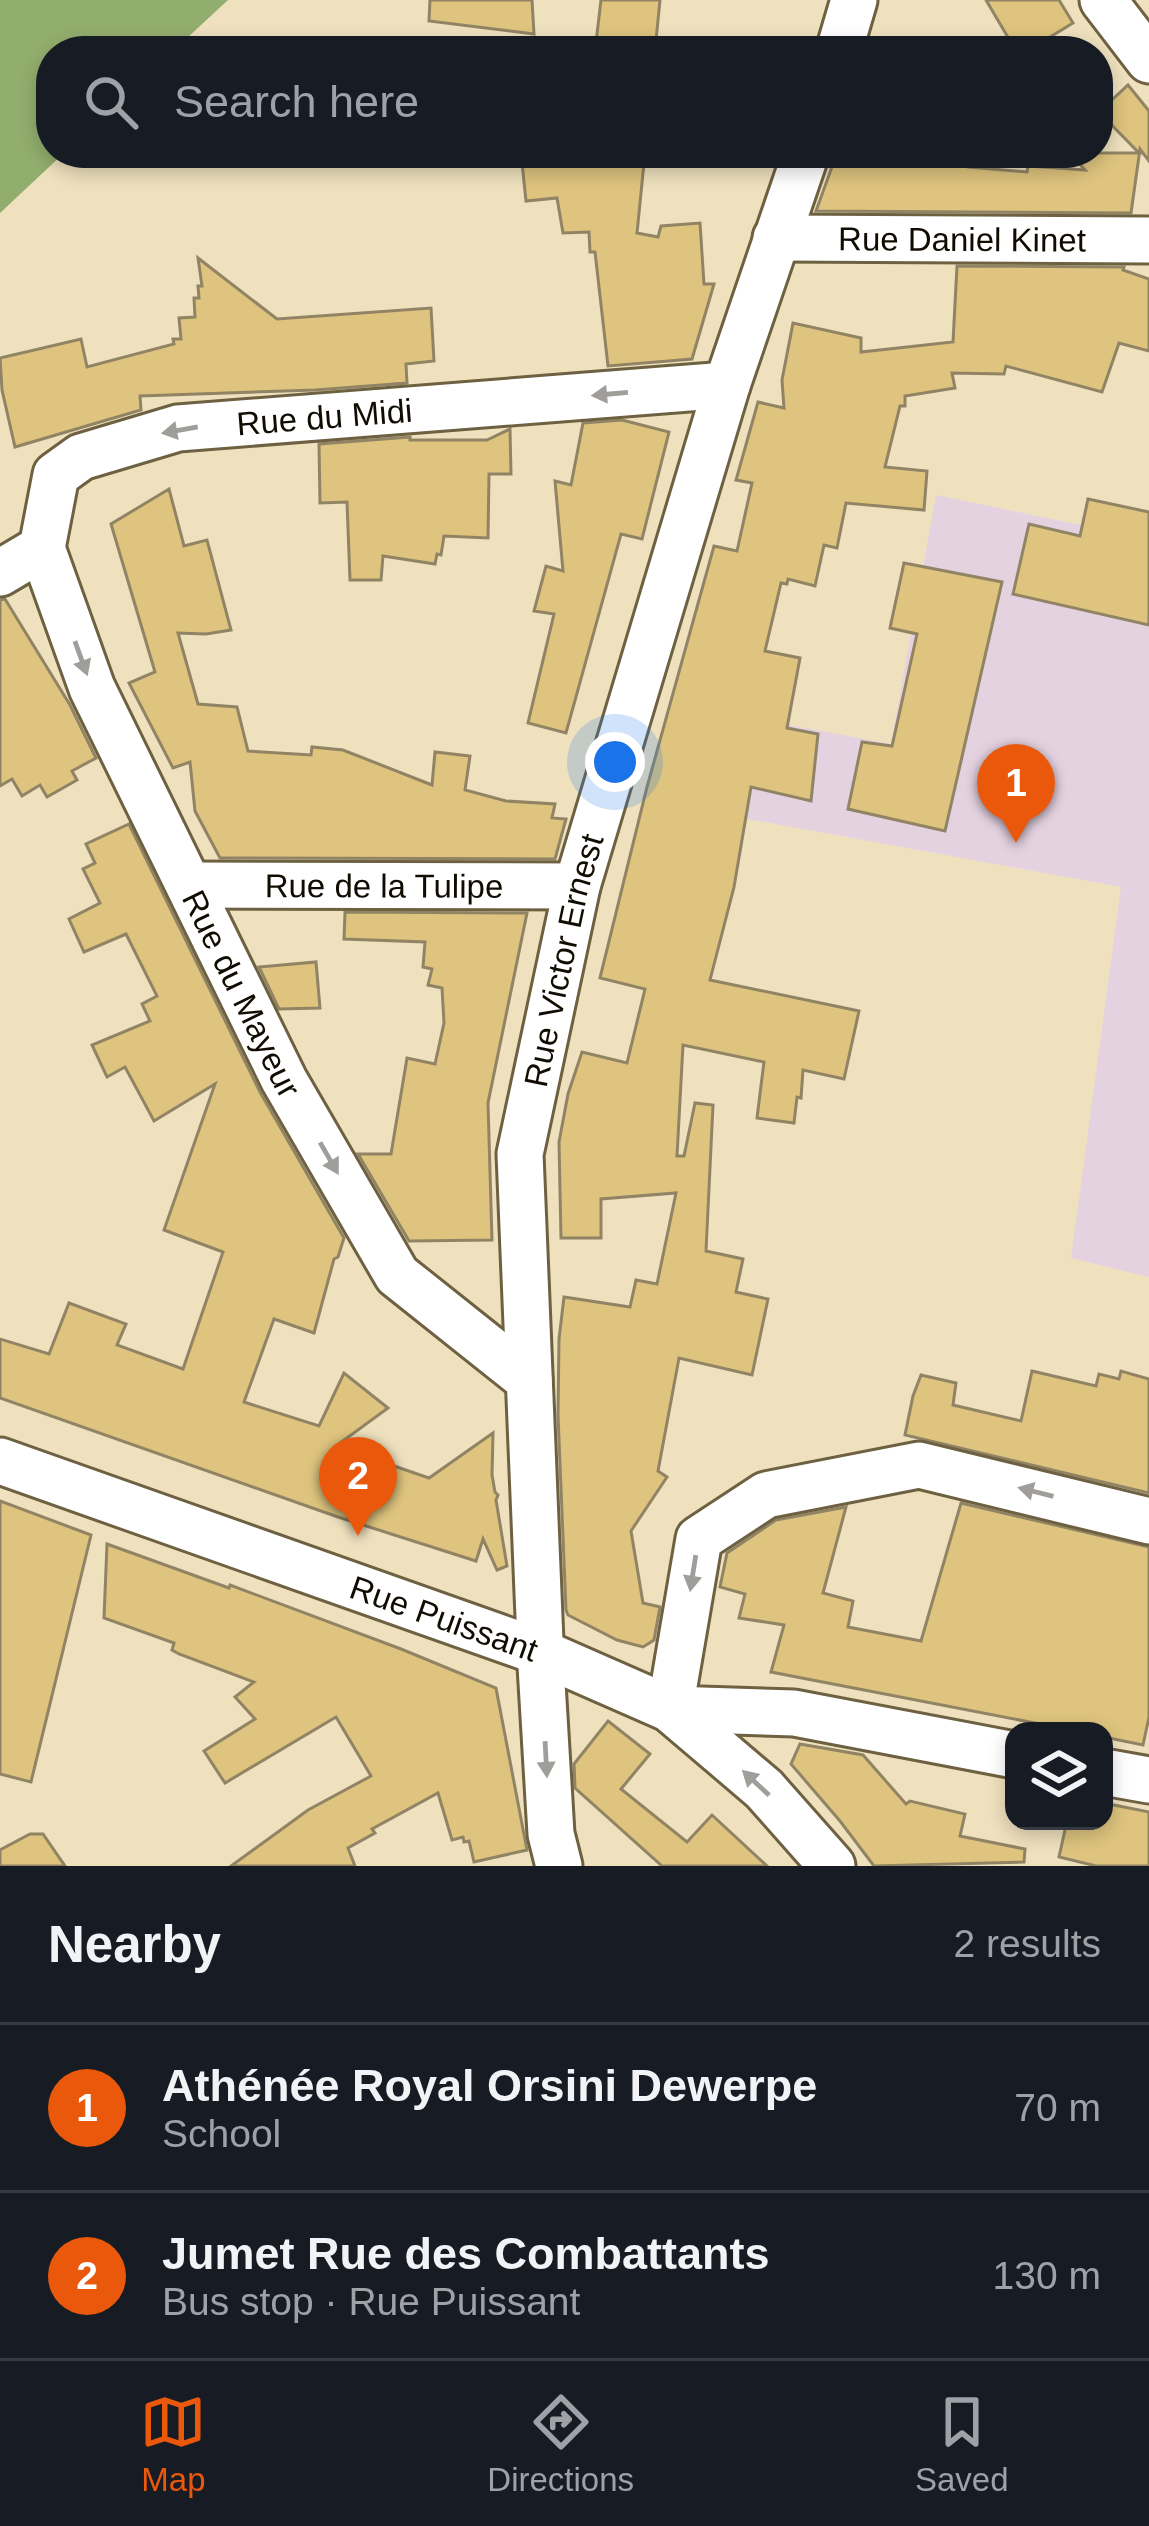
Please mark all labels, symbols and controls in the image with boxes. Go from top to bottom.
search box [36,36,1113,168]
icon: search [78,69,144,135]
text: Search here [174,76,419,127]
street label: Rue Daniel Kinet [838,220,1086,258]
one-way arrow [591,385,628,404]
street label: Rue du Midi [235,391,414,442]
one-way arrow [160,421,198,440]
one-way arrow [73,640,91,676]
your location [585,732,645,792]
pin: 1 [977,744,1055,843]
street label: Rue Victor Ernest [516,830,610,1090]
street label: Rue de la Tulipe [265,867,503,904]
street label: Rue du Mayeur [175,884,308,1104]
one-way arrow [317,1141,338,1174]
pin: 2 [319,1437,397,1536]
one-way arrow [1017,1482,1054,1501]
one-way arrow [684,1554,702,1592]
street label: Rue Puissant [345,1568,543,1668]
map controls [1005,1722,1113,1830]
button: layers [1005,1722,1113,1830]
one-way arrow [537,1741,556,1779]
one-way arrow [741,1770,770,1797]
text: Nearby [48,1916,221,1973]
text: 2 results [954,1922,1101,1965]
text: Athénée Royal Orsini Dewerpe [162,2060,817,2111]
text: 1 [76,2086,98,2129]
text: 70 m [1014,2086,1101,2129]
text: School [162,2112,281,2155]
text: Jumet Rue des Combattants [162,2228,770,2279]
text: 2 [76,2254,98,2297]
text: 130 m [993,2254,1101,2297]
text: Bus stop · Rue Puissant [162,2280,580,2323]
tab: Map [140,2389,206,2499]
tab: Directions [487,2389,634,2499]
tab: Saved [915,2389,1009,2499]

